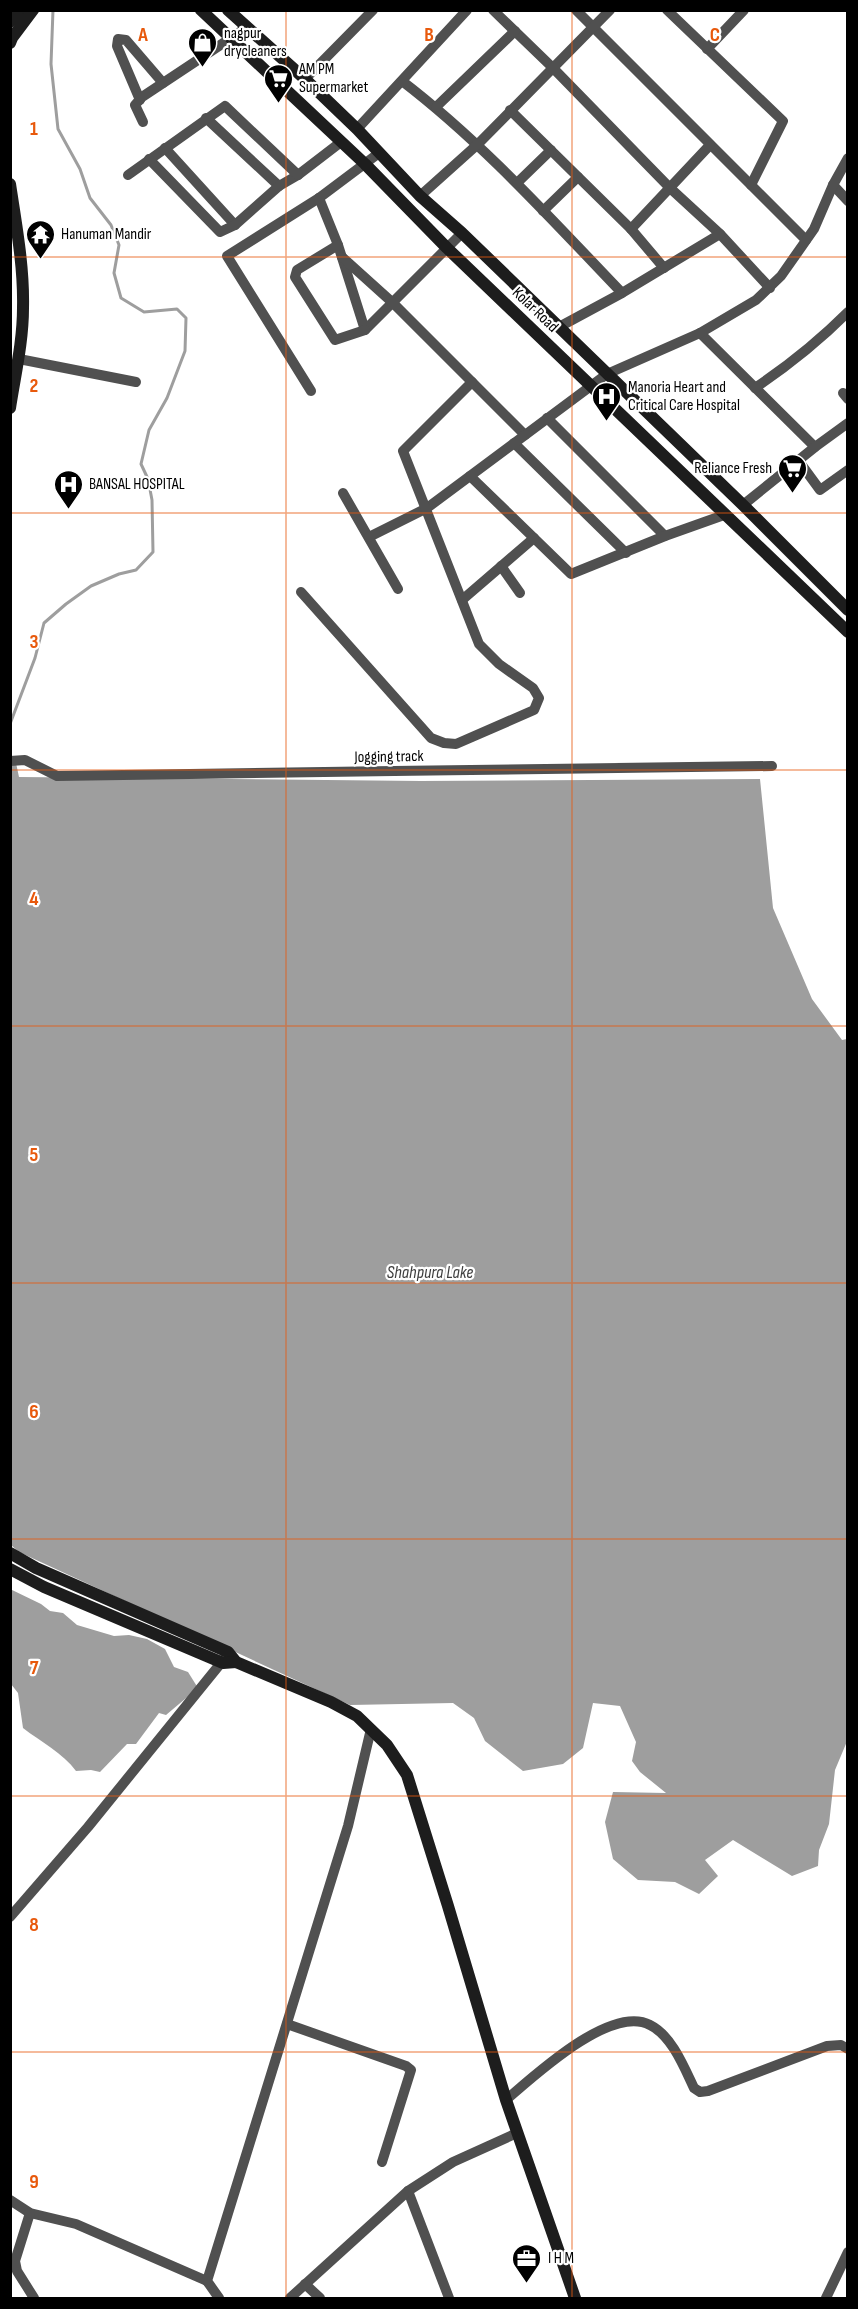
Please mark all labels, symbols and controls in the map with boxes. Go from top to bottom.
text: A [137,23,148,47]
text: B [424,23,434,47]
text: C [710,23,720,47]
place label: nagpur drycleaners [224,24,287,61]
shop icon: nagpur drycleaners [187,26,219,68]
place label: AM PM Supermarket [298,60,368,97]
supermarket icon: AM PM Supermarket [262,62,294,104]
text: 1 [30,117,38,141]
temple icon: Hanuman Mandir [24,218,56,260]
place label: Hanuman Mandir [61,225,152,244]
street label: Kolar Road [508,284,562,336]
text: 2 [30,374,38,398]
place label: Manoria Heart and Critical Care Hospital [628,378,740,415]
hospital icon: Manoria Heart and Critical Care Hospital [591,380,623,422]
supermarket icon: Reliance Fresh [777,452,809,494]
place label: Reliance Fresh [694,459,772,478]
hospital icon: BANSAL HOSPITAL [52,468,84,510]
place label: BANSAL HOSPITAL [89,475,185,494]
text: 3 [30,630,39,654]
street label: Jogging track [353,747,424,767]
text: 4 [29,887,39,911]
text: 5 [30,1143,39,1167]
water label: Shahpura Lake [387,1262,473,1283]
text: 6 [29,1400,39,1424]
text: 7 [30,1656,39,1680]
text: 8 [29,1913,39,1937]
text: 9 [29,2170,39,2194]
office icon: I H M [511,2242,543,2284]
place label: I H M [548,2249,574,2268]

